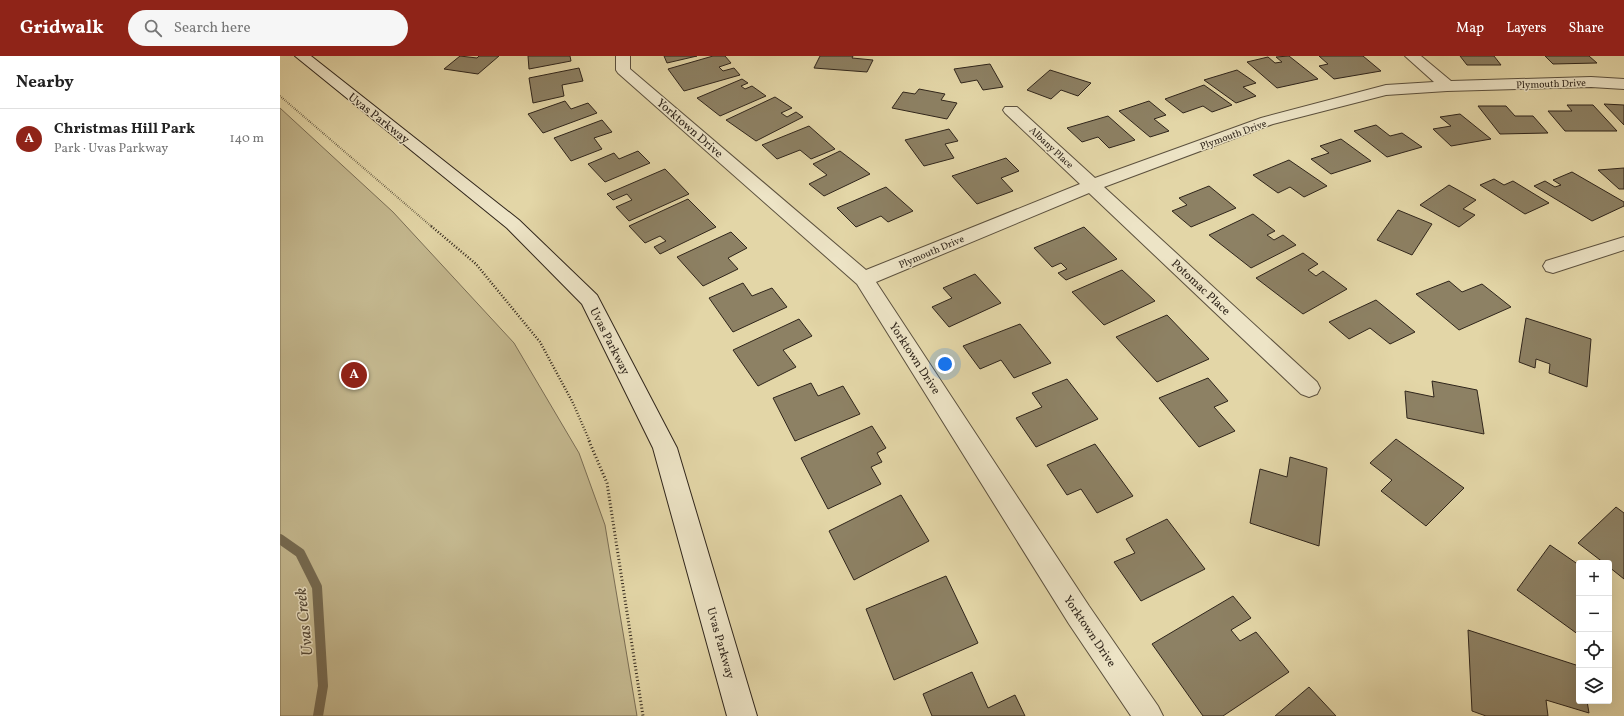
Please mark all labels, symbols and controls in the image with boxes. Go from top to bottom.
search box [128,10,408,46]
text: Gridwalk [20,15,104,41]
icon: search [142,17,164,39]
text: Search here [174,18,251,39]
text: Map [1456,19,1484,38]
text: Layers [1506,19,1546,38]
text: Share [1568,19,1604,38]
text: Nearby [16,71,74,94]
street label: Plymouth Drive [1516,76,1586,92]
street label: Uvas Parkway [344,90,413,148]
street label: Yorktown Drive [653,96,726,162]
street label: Plymouth Drive [1198,116,1269,153]
text: Christmas Hill Park [54,119,195,140]
street label: Albany Place [1026,123,1077,172]
text: A [24,130,34,148]
text: 140 m [230,130,264,148]
text: Park · Uvas Parkway [54,140,168,158]
street label: Plymouth Drive [896,232,967,272]
street label: Potomac Place [1167,256,1234,320]
street label: Uvas Parkway [585,305,633,378]
street label: Yorktown Drive [885,319,944,398]
your location [935,354,955,374]
pin: A [341,360,367,390]
map controls [1576,560,1612,704]
button: + [1576,560,1612,596]
water label: Uvas Creek [290,586,320,657]
street label: Yorktown Drive [1059,593,1119,671]
button: − [1576,596,1612,632]
street label: Uvas Parkway [702,606,738,681]
button: locate [1576,632,1612,668]
button: layers [1576,668,1612,704]

